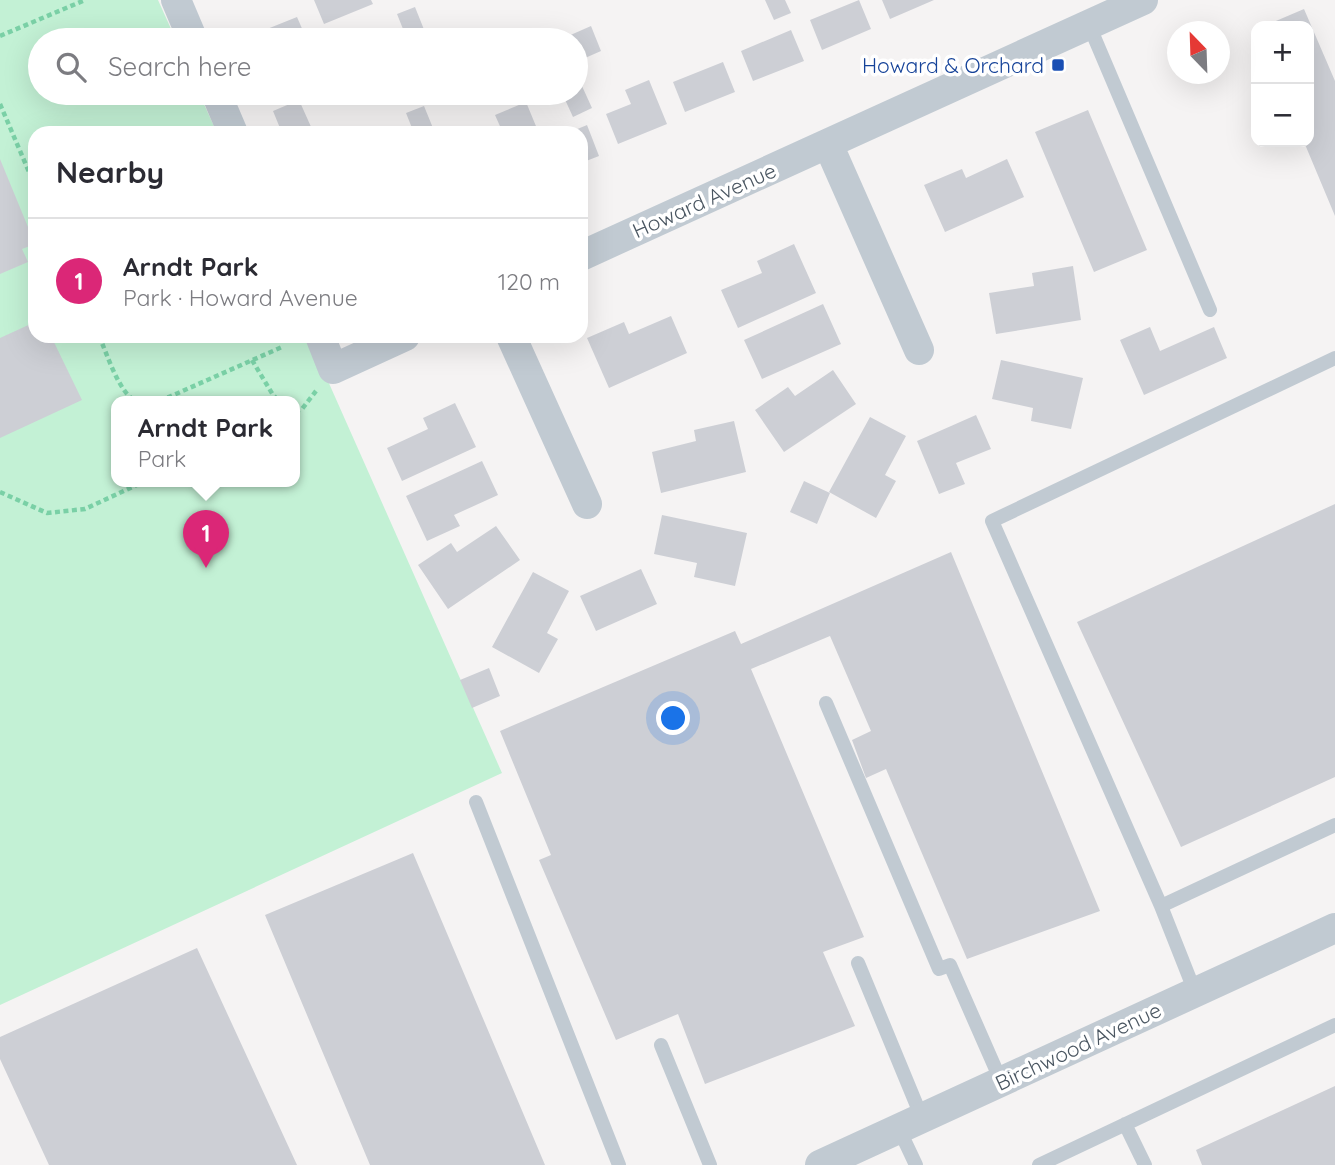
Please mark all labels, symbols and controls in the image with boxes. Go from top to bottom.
north arrow [1167,21,1230,84]
map controls [1251,21,1314,147]
button: + [1251,21,1314,84]
search box [28,28,588,105]
icon: search [52,48,90,86]
text: Search here [108,50,252,83]
place label: Howard & Orchard [862,52,1044,78]
marker: Howard & Orchard [1050,57,1066,73]
button: − [1251,84,1314,147]
text: Nearby [56,153,164,191]
street label: Howard Avenue [628,157,780,243]
text: Arndt Park [123,250,259,283]
text: 1 [75,267,83,296]
text: 120 m [498,267,560,296]
text: Park · Howard Avenue [123,283,358,312]
popup [111,396,300,487]
text: Arndt Park [138,411,273,444]
text: Park [138,444,186,473]
pin: 1 [183,510,229,568]
your location [656,701,690,735]
street label: Birchwood Avenue [991,996,1165,1096]

